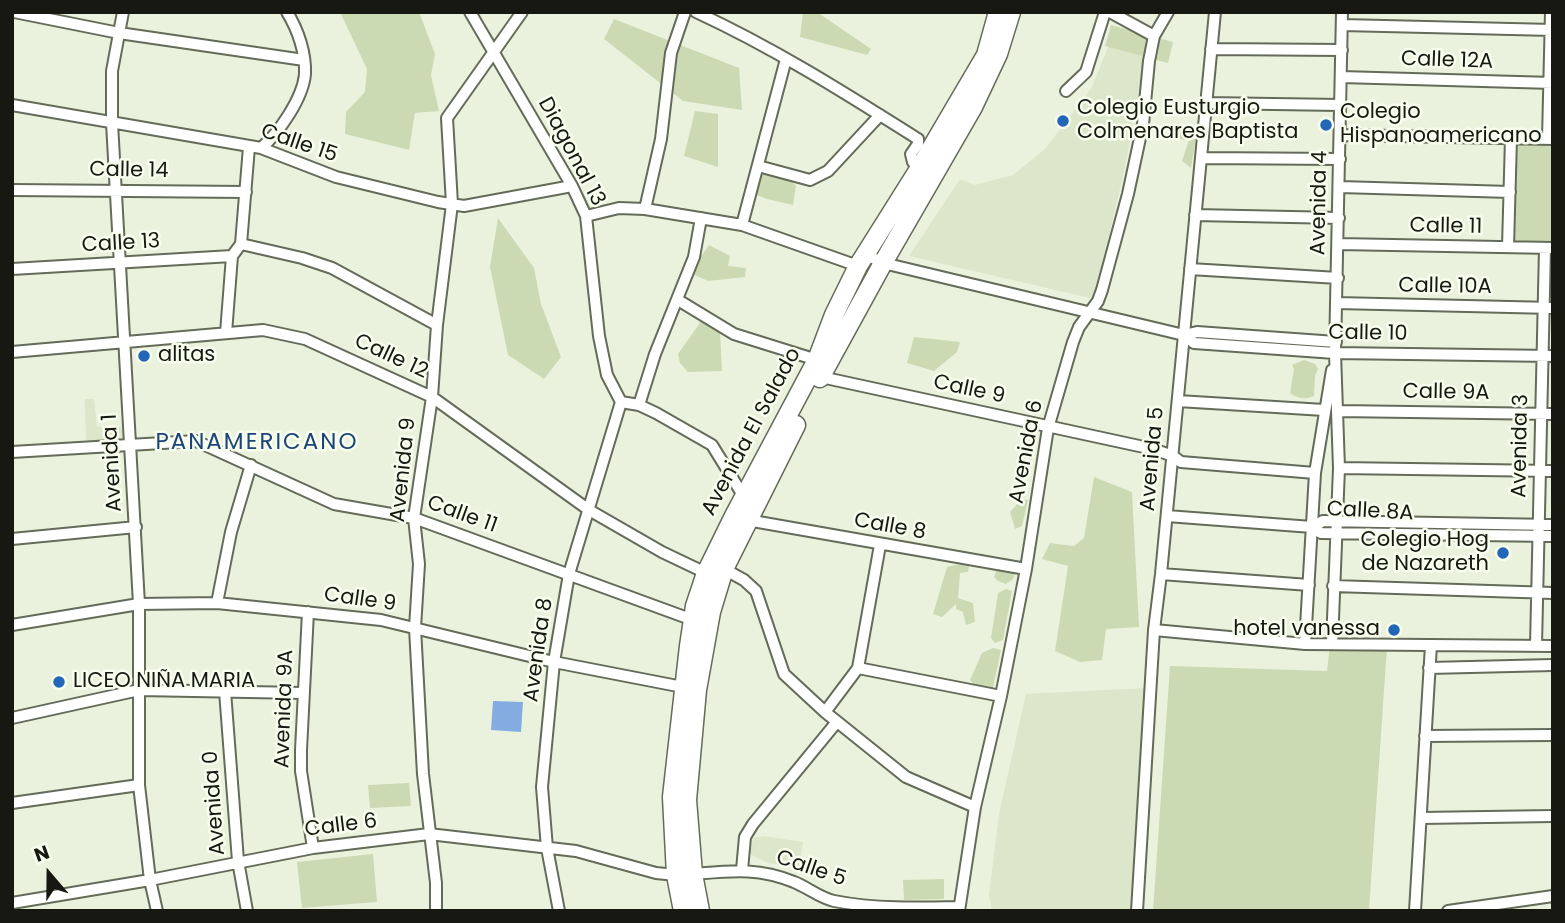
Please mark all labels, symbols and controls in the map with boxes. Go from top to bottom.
street label: Calle 12A [1400,47,1494,75]
street label: Diagonal 13 [532,93,610,211]
place label: Colegio Eusturgio Colmenares Baptista [1077,96,1298,146]
place label: Colegio Hispanoamericano [1340,100,1542,150]
marker: Colegio Eusturgio Colmenares Baptista [1055,113,1071,129]
marker: Colegio Hispanoamericano [1318,117,1334,133]
street label: Calle 15 [257,119,341,169]
street label: Avenida 4 [1306,150,1334,256]
street label: Calle 14 [89,158,169,184]
street label: Calle 11 [1409,214,1483,240]
street label: Calle 13 [81,229,161,259]
street label: Calle 10A [1398,274,1492,300]
street label: Calle 10 [1328,321,1408,347]
street label: Calle 12 [350,329,432,385]
place label: alitas [158,343,215,369]
street label: Avenida El Salado [697,344,807,520]
marker: alitas [136,348,152,364]
street label: Calle 9 [931,370,1007,410]
street label: Calle 9A [1402,380,1490,406]
street label: Avenida 3 [1507,394,1535,498]
street label: Avenida 6 [1005,398,1049,506]
street label: Avenida 5 [1136,406,1170,512]
street label: Avenida 1 [98,413,128,513]
street label: Avenida 9 [386,417,422,523]
district label: PANAMERICANO [157,429,357,457]
street label: Calle 11 [423,491,501,539]
street label: Calle 8A [1326,497,1414,527]
street label: Calle 8 [852,508,928,546]
place label: Colegio Hog de Nazareth [1361,528,1489,578]
marker: Colegio Hog de Nazareth [1495,545,1511,561]
street label: Calle 9 [322,582,398,618]
street label: Avenida 8 [519,596,559,704]
place label: hotel vanessa [1233,617,1380,643]
marker: hotel vanessa [1386,622,1402,638]
street label: Avenida 9A [270,649,300,769]
place label: LICEO NIÑA MARIA [73,669,255,695]
marker: LICEO NIÑA MARIA [51,674,67,690]
street label: Avenida 0 [199,750,231,856]
street label: Calle 6 [303,809,379,843]
north arrow [14,839,84,909]
text: N [30,839,53,869]
street label: Calle 5 [773,845,849,893]

